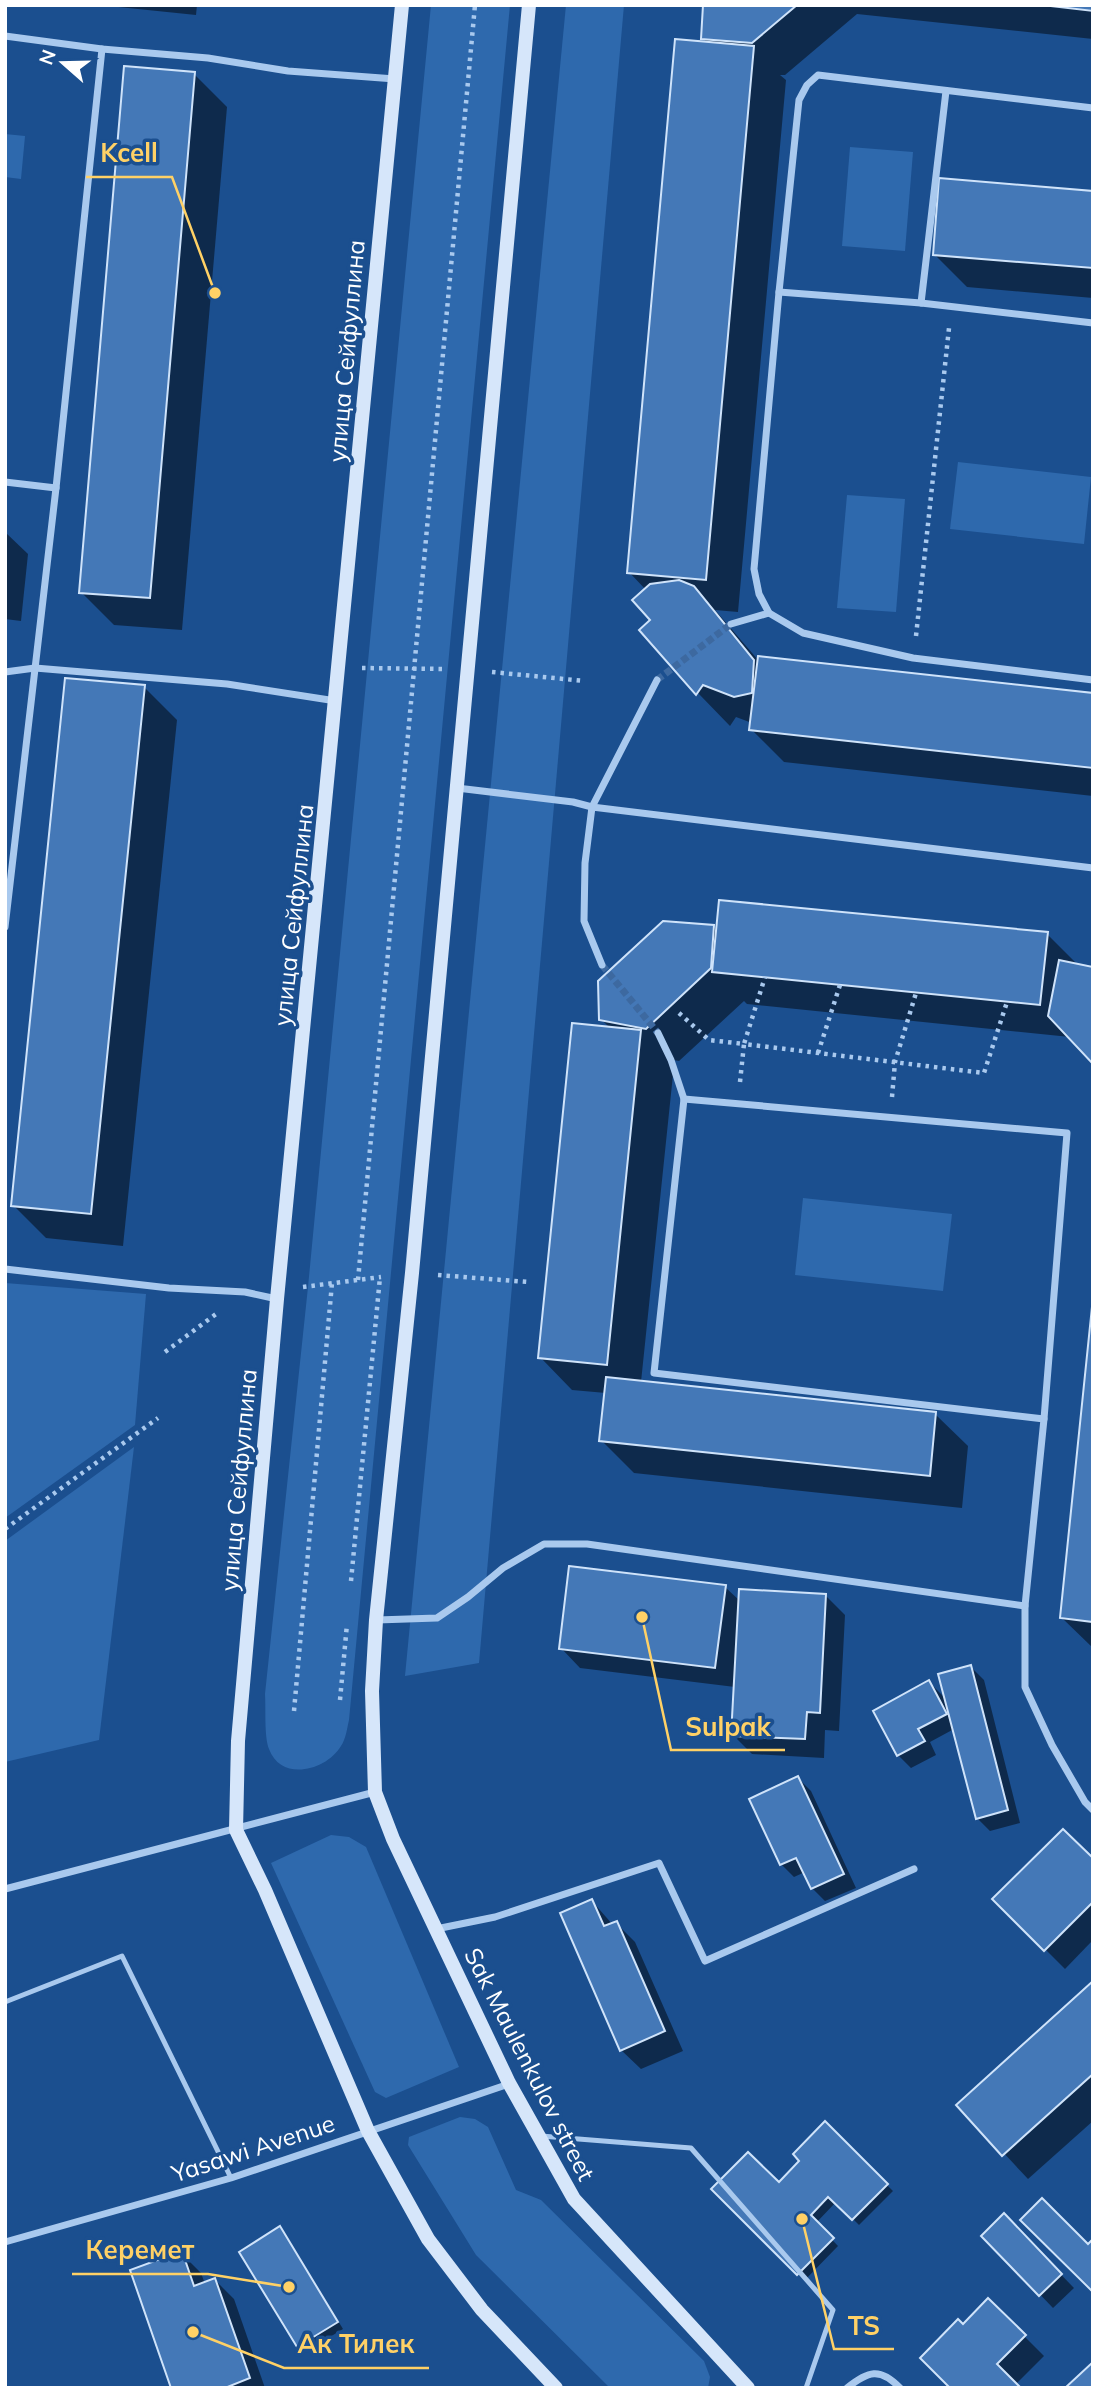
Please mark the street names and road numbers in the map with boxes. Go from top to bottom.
street label: улица Сейфуллина [321,238,371,464]
street label: улица Сейфуллина [266,802,320,1028]
street label: улица Сейфуллина [213,1367,263,1593]
street label: Sak Maulenkulov street [458,1943,602,2185]
street label: Yasawi Avenue [167,2108,338,2189]

